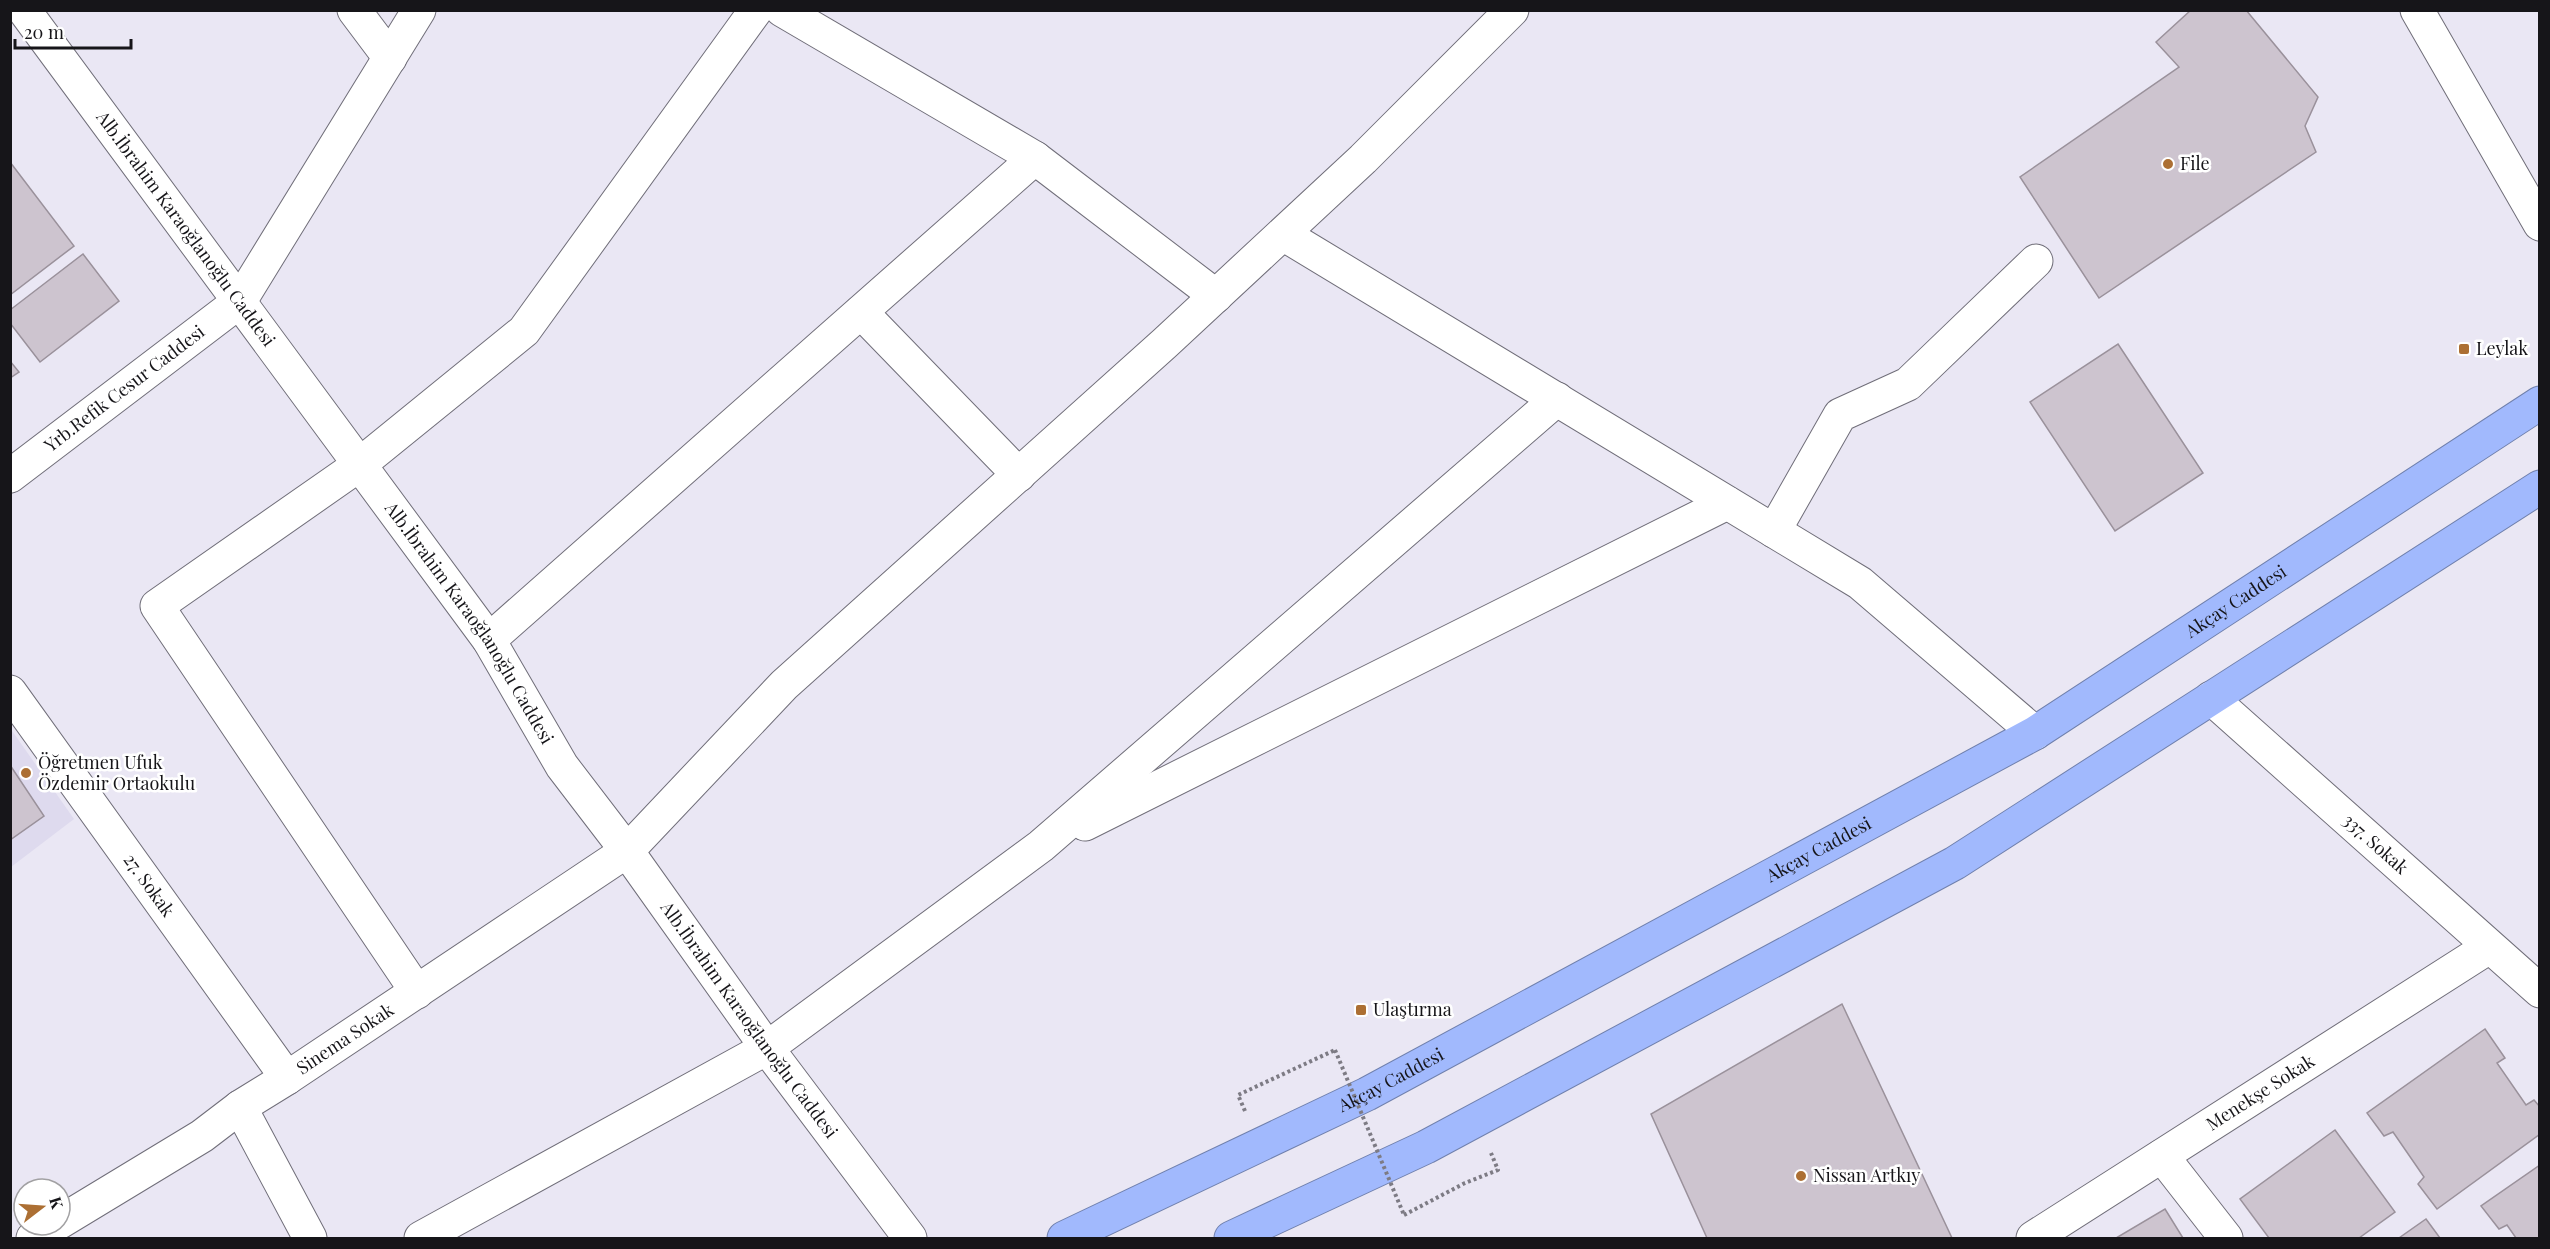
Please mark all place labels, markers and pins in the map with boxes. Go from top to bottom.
place label: File [2180,151,2210,175]
marker: File [2161,157,2175,171]
place label: Leylak [2476,336,2528,360]
marker: Leylak [2457,342,2471,356]
place label: Öğretmen Ufuk Özdemir Ortaokulu [38,750,196,795]
marker: Öğretmen Ufuk Özdemir Ortaokulu [19,766,33,780]
place label: Ulaştırma [1373,997,1452,1021]
marker: Ulaştırma [1354,1003,1368,1017]
place label: Nissan Artkıy [1813,1163,1920,1187]
marker: Nissan Artkıy [1794,1169,1808,1183]

